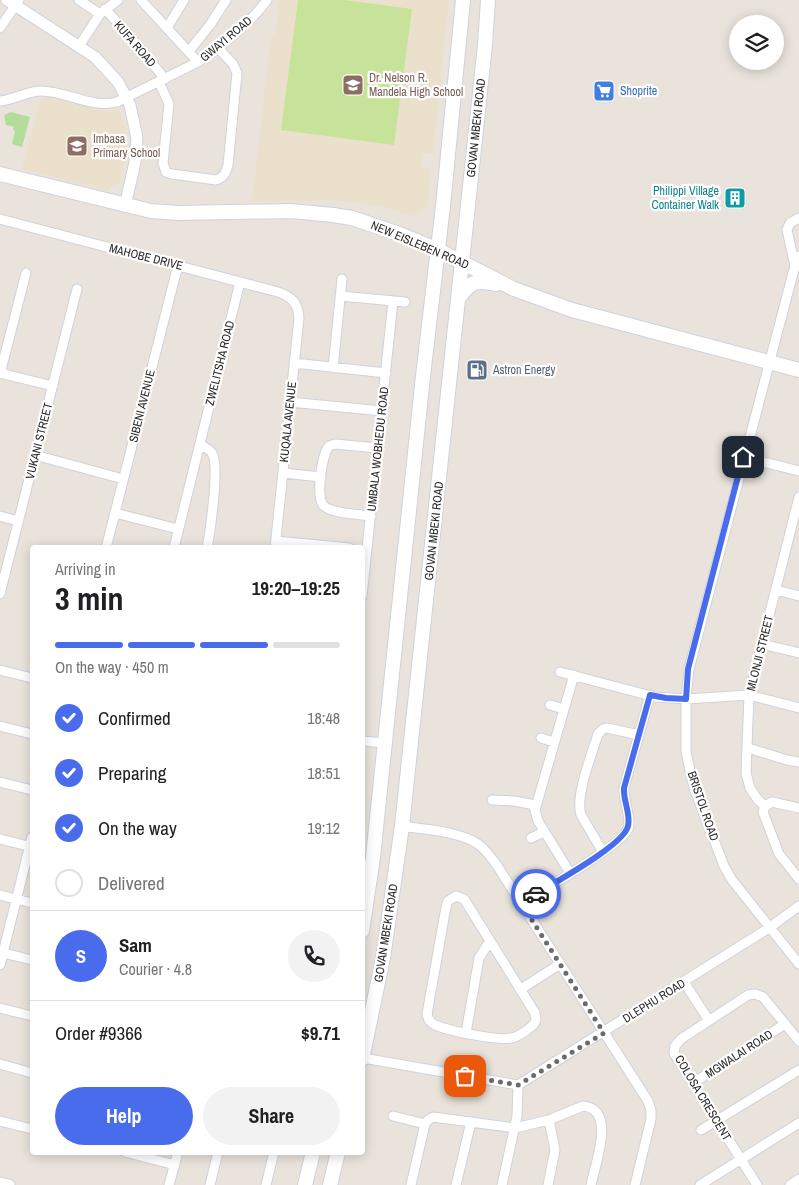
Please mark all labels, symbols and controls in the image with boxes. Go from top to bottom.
street label: GWAYI ROAD [197,13,255,65]
map controls [729,15,784,70]
button: layers [729,15,784,70]
street label: KUFA ROAD [110,17,160,71]
place label: Dr. Nelson R. Mandela High School [369,70,463,100]
school or university icon: Dr. Nelson R. Mandela High School [341,73,365,97]
street label: GOVAN MBEKI ROAD [463,78,489,178]
supermarket icon: Shoprite [592,79,616,103]
place label: Shoprite [620,83,657,99]
place label: Imbasa Primary School [93,131,160,161]
school or university icon: Imbasa Primary School [65,134,89,158]
place label: Philippi Village Container Walk [652,183,719,213]
building icon: Philippi Village Container Walk [723,186,747,210]
street label: NEW EISLEBEN ROAD [369,217,471,273]
street label: MAHOBE DRIVE [107,240,185,274]
street label: ZWELITSHA ROAD [202,319,238,407]
fuel station icon: Astron Energy [465,358,489,382]
place label: Astron Energy [492,362,555,378]
street label: SIBENI AVENUE [125,368,159,444]
street label: KUQALA AVENUE [276,381,300,463]
street label: UMBALA WOBHEDU ROAD [363,386,393,512]
street label: VUKANI STREET [22,401,56,481]
pin [722,436,764,478]
icon: home [729,443,757,471]
street label: GOVAN MBEKI ROAD [421,481,447,581]
text: Arriving in [55,558,116,580]
text: 19:20–19:25 [252,575,340,601]
text: 3 min [55,577,124,620]
street label: MLONJI STREET [743,613,777,693]
text: On the way · 450 m [55,656,169,678]
icon: check [55,704,83,732]
text: Confirmed [98,705,171,731]
text: 18:48 [307,707,340,729]
icon: check [55,759,83,787]
text: Preparing [98,760,166,786]
text: 18:51 [307,762,340,784]
street label: BRISTOL ROAD [684,769,722,843]
icon: check [55,814,83,842]
text: On the way [98,815,177,841]
text: 19:12 [307,817,340,839]
courier [511,869,561,919]
text: Delivered [98,870,165,896]
icon: car [522,880,550,908]
street label: GOVAN MBEKI ROAD [370,883,402,983]
button: phone [288,930,340,982]
text: Sam [119,932,152,958]
text: S [76,943,86,969]
text: Courier · 4.8 [119,958,192,980]
street label: DLEPHU ROAD [620,975,688,1027]
text: Order #9366 [55,1020,142,1046]
text: $9.71 [301,1020,340,1046]
street label: MGWALAI ROAD [702,1026,776,1082]
street label: COLOSA CRESCENT [671,1052,735,1144]
pin [444,1055,486,1097]
icon: bag [451,1062,479,1090]
button: Help [55,1087,193,1145]
button: Share [203,1087,340,1145]

